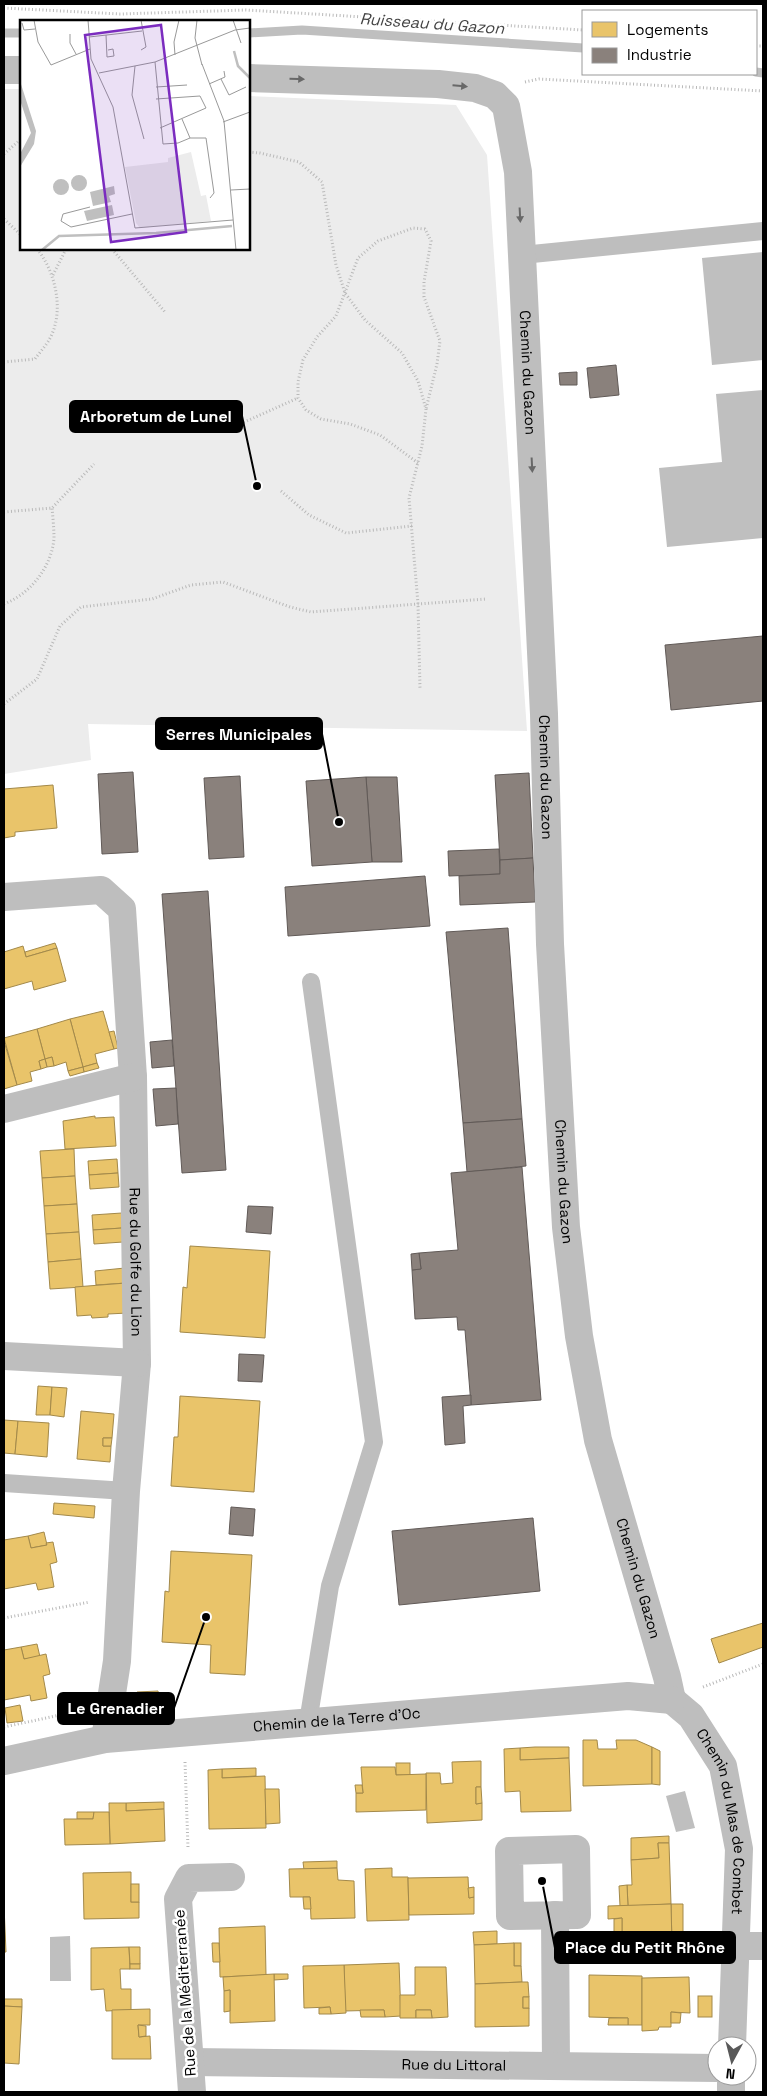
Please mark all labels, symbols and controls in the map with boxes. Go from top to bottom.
water label: Ruisseau du Gazon [359,8,506,39]
legend [582,10,757,75]
inset map [20,20,250,250]
text: Logements [627,20,709,39]
text: Industrie [627,45,692,64]
one-way arrow [290,76,306,84]
one-way arrow [452,83,468,91]
one-way arrow [517,208,525,224]
street label: Chemin du Gazon [516,310,541,435]
callout: Arboretum de Lunel [70,401,242,432]
text: Arboretum de Lunel [80,406,232,427]
one-way arrow [528,457,536,473]
street label: Chemin du Gazon [535,715,557,840]
callout: Serres Municipales [156,718,322,749]
text: Serres Municipales [166,724,312,745]
street label: Chemin du Gazon [551,1119,578,1245]
street label: Rue du Golfe du Lion [126,1187,147,1337]
street label: Chemin du Gazon [612,1516,665,1641]
callout: Le Grenadier [58,1693,174,1724]
text: Le Grenadier [68,1698,164,1719]
street label: Chemin de la Terre d'Oc [252,1703,421,1736]
street label: Chemin du Mas de Combet [692,1725,749,1915]
street label: Rue de la Méditerranée [169,1909,200,2077]
callout: Place du Petit Rhône [555,1932,735,1963]
text: Place du Petit Rhône [565,1937,725,1958]
north arrow [707,2036,757,2086]
street label: Rue du Littoral [402,2054,506,2075]
text: N [725,2064,736,2083]

